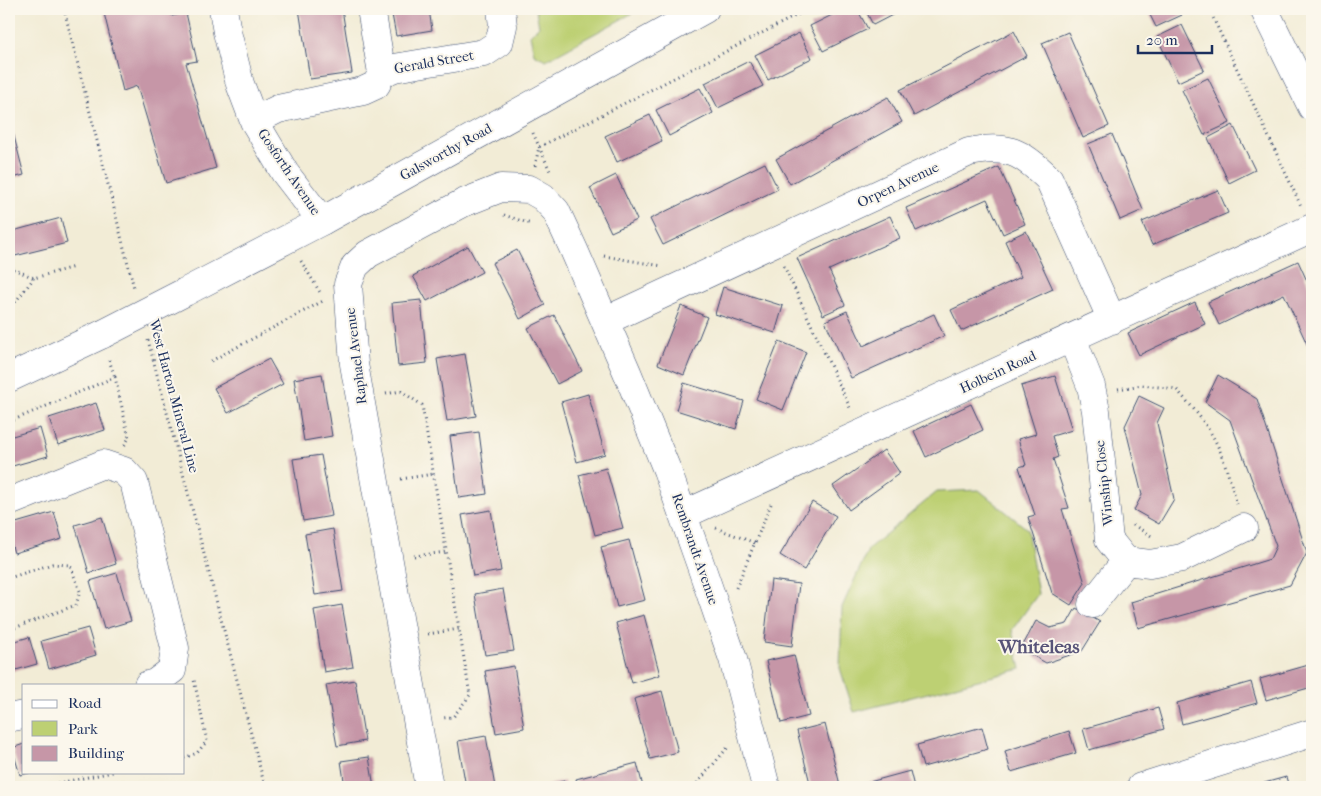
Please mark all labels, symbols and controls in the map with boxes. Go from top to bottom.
scale bar [1138,22,1212,54]
text: 20 m [1146,31,1178,49]
street label: Gerald Street [393,47,475,77]
street label: Galsworthy Road [397,120,495,184]
street label: Gosforth Avenue [254,126,324,219]
street label: Orpen Avenue [854,159,942,211]
street label: Raphael Avenue [342,306,370,405]
street label: West Harton Mineral Line [145,316,203,475]
street label: Holbein Road [957,347,1039,397]
street label: Winship Close [1091,439,1117,528]
street label: Rembrandt Avenue [668,491,722,607]
district label: Whiteleas [997,636,1080,658]
legend [22,684,185,774]
text: Road [68,694,102,712]
text: Park [68,720,98,738]
text: Building [68,744,125,762]

